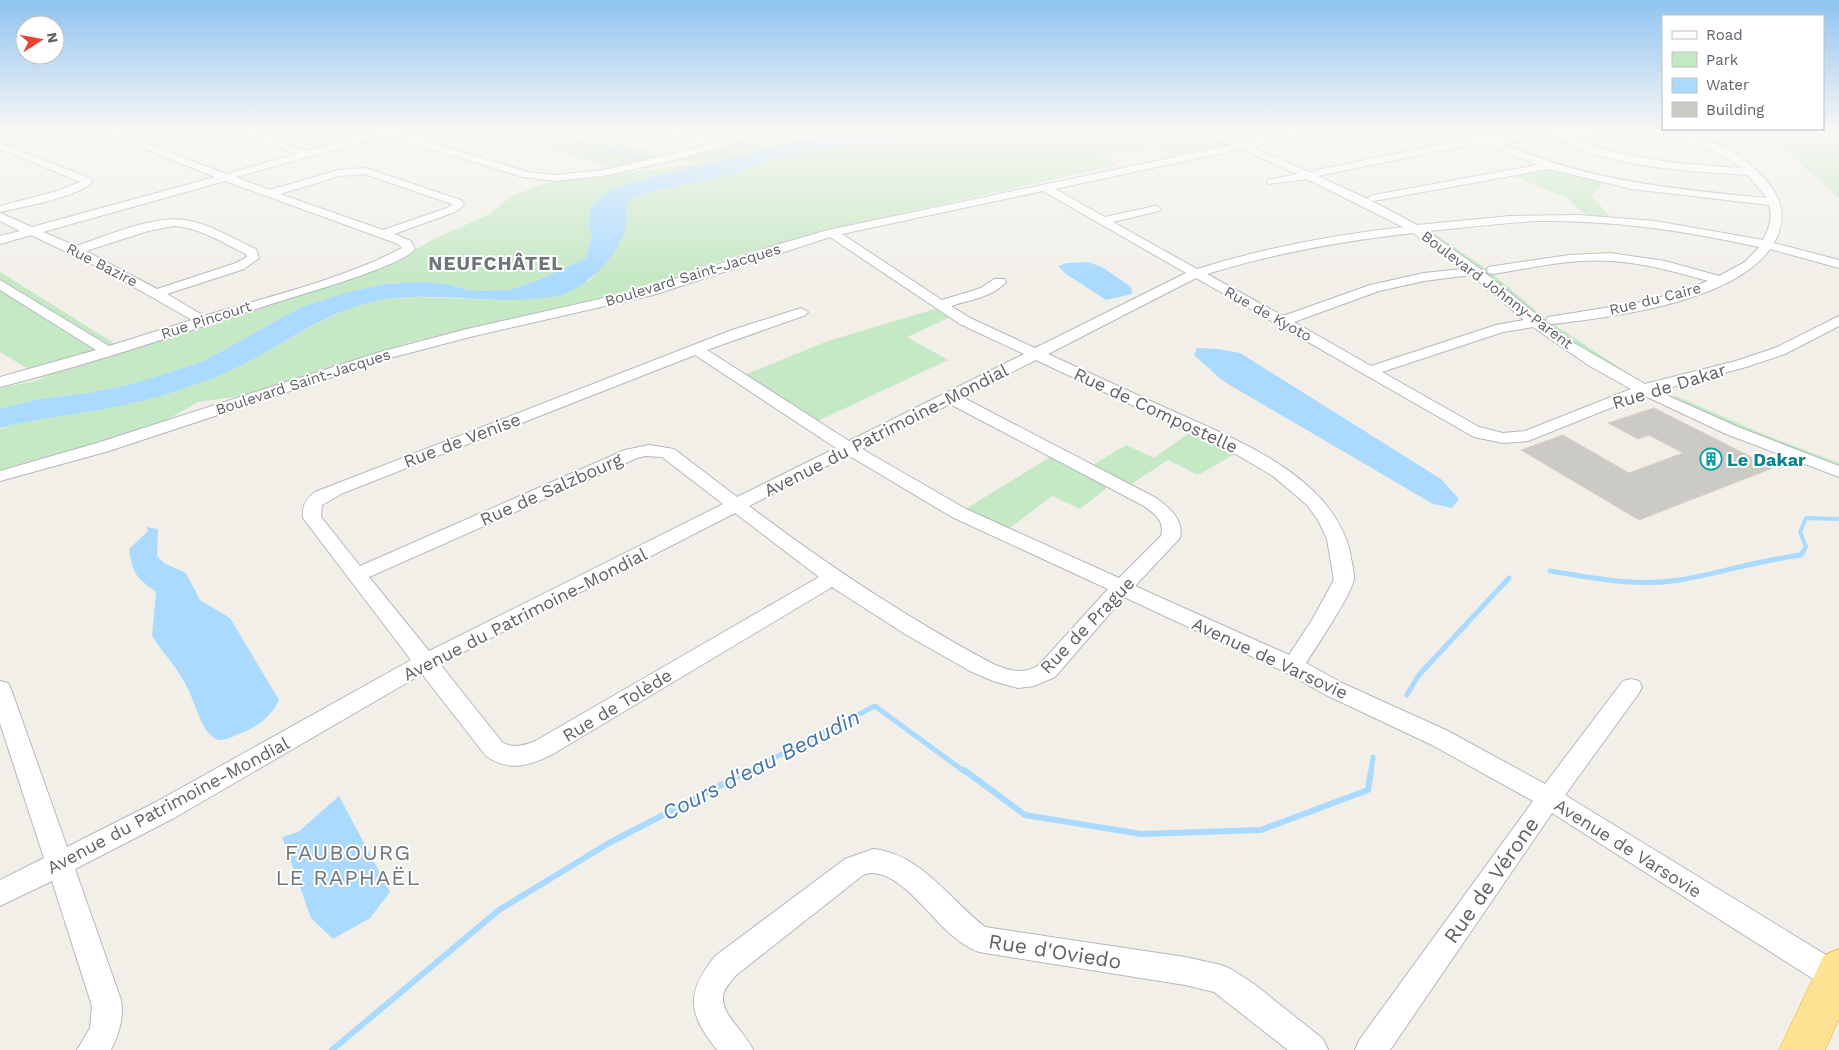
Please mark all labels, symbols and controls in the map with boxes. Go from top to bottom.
north arrow [15,15,65,65]
legend [1662,15,1824,130]
text: Road [1706,26,1743,44]
text: N [44,31,62,44]
text: Park [1706,51,1739,69]
text: Water [1706,76,1749,94]
text: Building [1706,101,1764,119]
street label: Boulevard Johnny-Parent [1418,227,1577,353]
street label: Rue Bazire [63,239,141,291]
street label: Boulevard Saint-Jacques [603,240,783,310]
district label: NEUFCHÂTEL [428,252,564,275]
street label: Rue du Caire [1607,279,1703,319]
street label: Rue de Kyoto [1221,283,1315,345]
street label: Rue Pincourt [159,297,254,343]
street label: Boulevard Saint-Jacques [213,345,393,419]
street label: Avenue du Patrimoine-Mondial [760,359,1012,501]
street label: Rue de Dakar [1610,359,1728,413]
street label: Rue de Compostelle [1071,363,1241,457]
street label: Rue de Venise [401,408,523,472]
building icon: Le Dakar [1699,447,1723,471]
street label: Rue de Salzbourg [477,448,626,530]
place label: Le Dakar [1727,449,1806,470]
street label: Avenue du Patrimoine-Mondial [399,543,651,685]
street label: Rue de Prague [1035,572,1139,678]
street label: Avenue de Varsovie [1189,613,1351,703]
street label: Rue de Tolède [558,664,676,746]
water label: Cours d'eau Beaudin [658,704,864,826]
street label: Avenue du Patrimoine-Mondial [43,732,293,878]
street label: Avenue de Varsovie [1551,794,1705,902]
street label: Rue de Vérone [1438,812,1544,948]
district label: FAUBOURG LE RAPHAËL [275,840,421,890]
street label: Rue d'Oviedo [987,928,1123,974]

